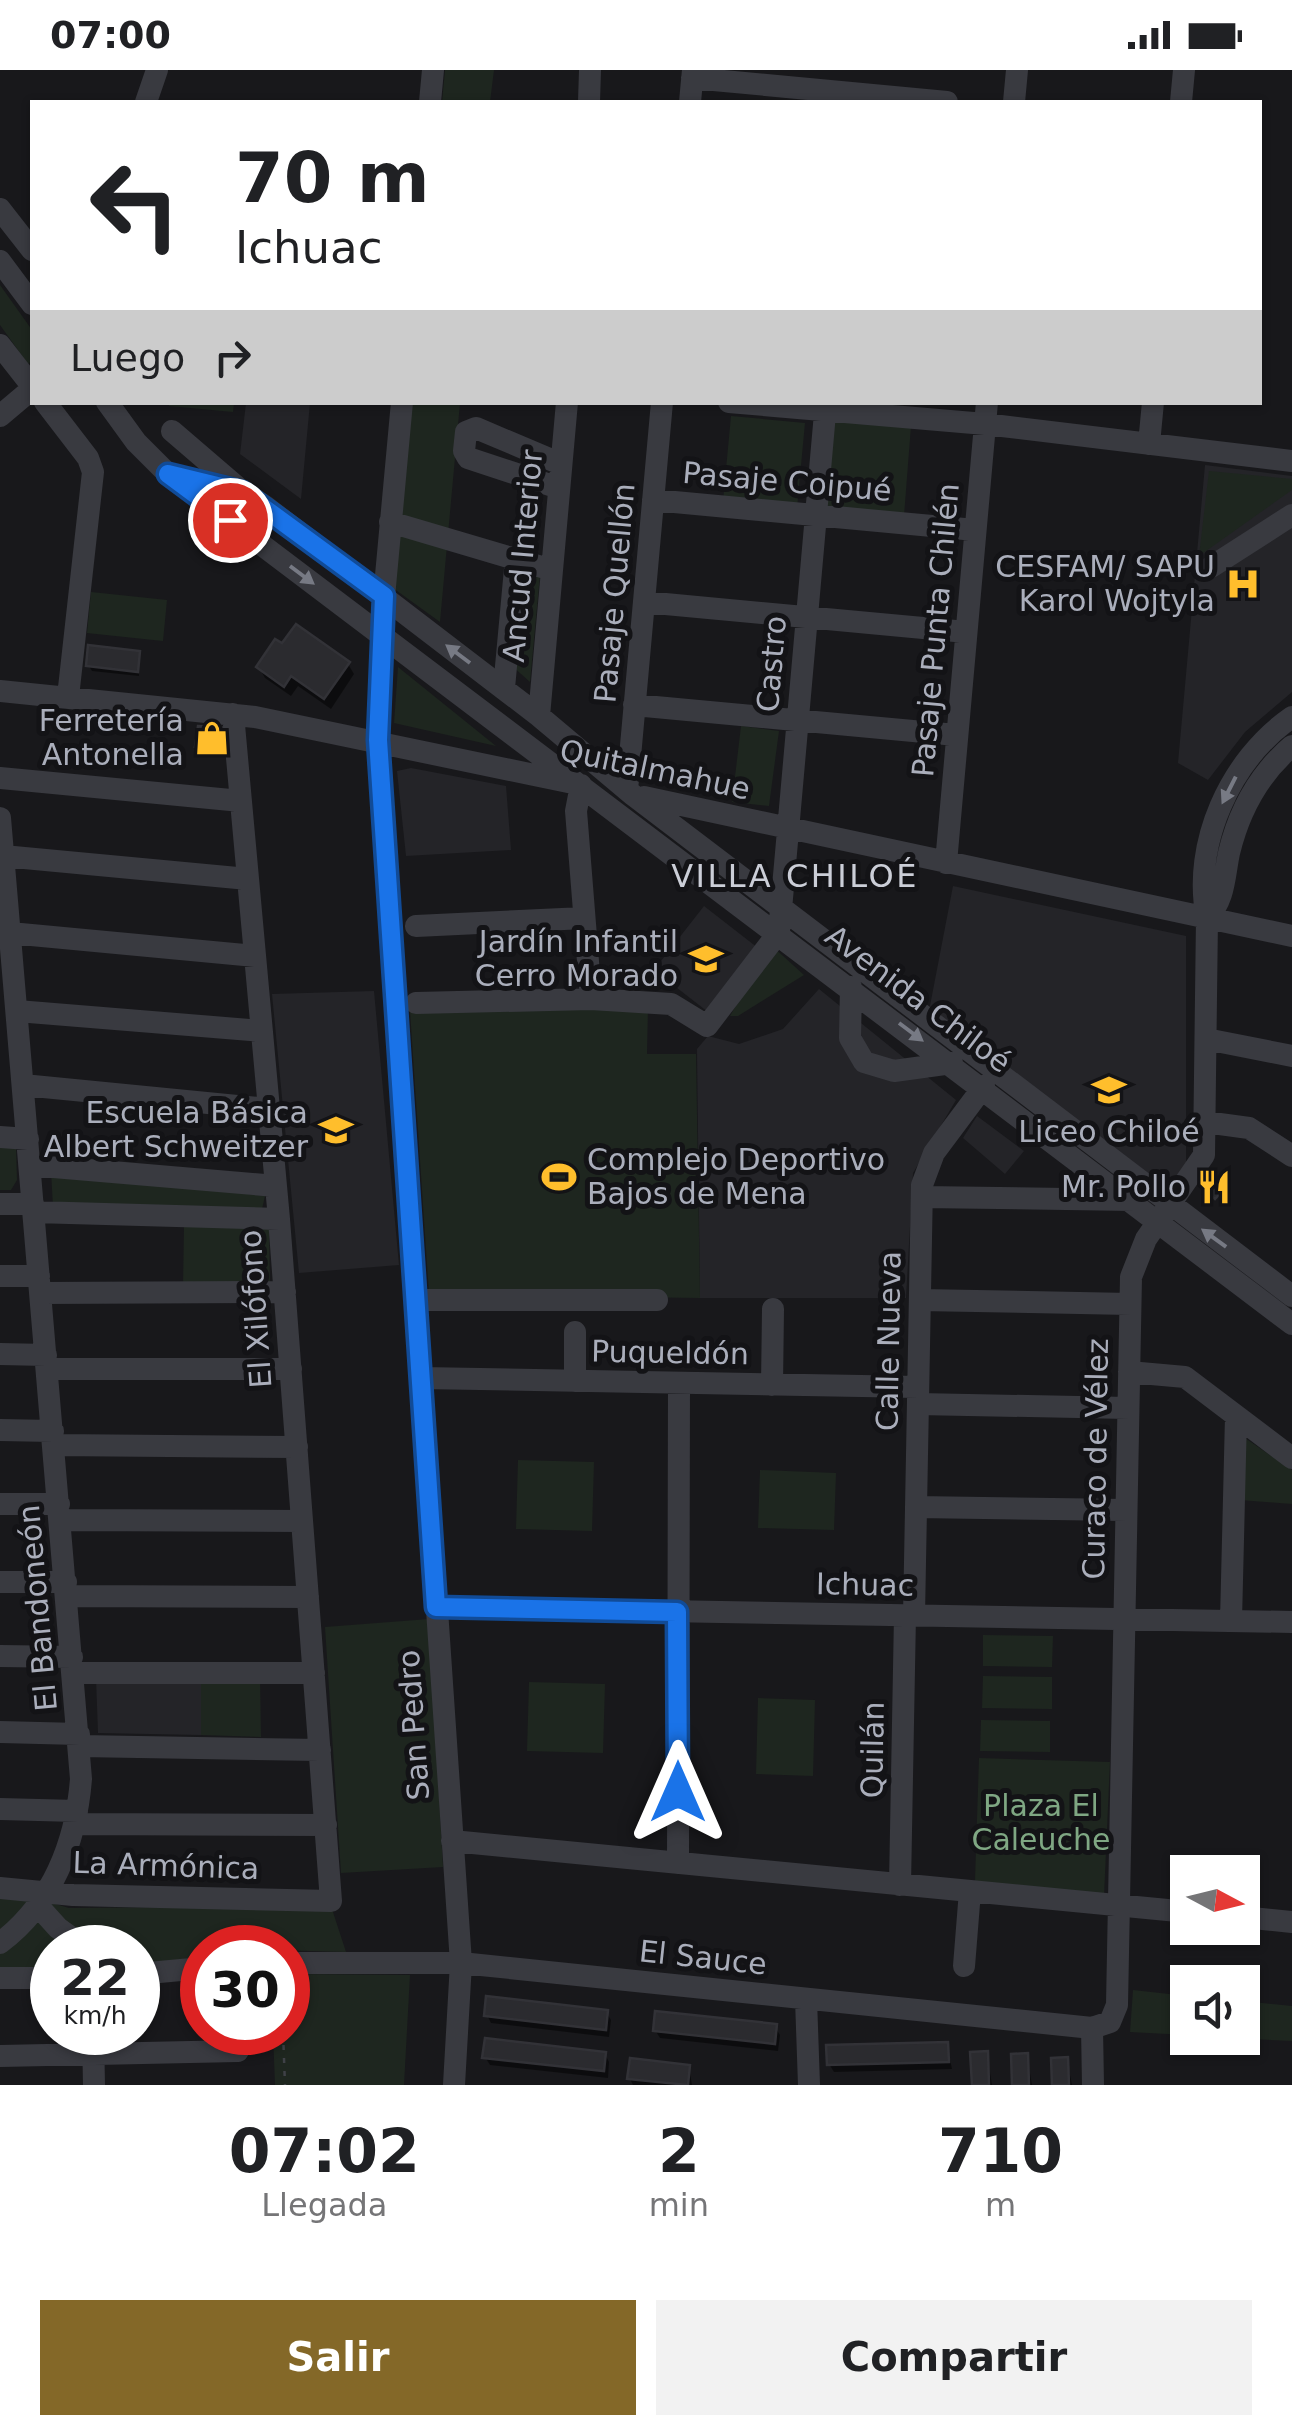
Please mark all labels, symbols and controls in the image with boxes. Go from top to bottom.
text: 07:00 [50,13,171,57]
text: 70 m [235,137,430,219]
icon: left [70,140,200,270]
text: Ichuac [235,221,382,274]
icon: right [205,330,260,385]
text: Luego [70,336,185,380]
street label: Ancud Interior [496,448,549,664]
street label: Pasaje Coipué [681,455,893,508]
pin [188,478,273,563]
street label: Pasaje Quellón [587,482,642,704]
street label: Pasaje Punta Chilén [905,482,966,778]
icon: arrive [203,493,258,548]
place label: CESFAM/ SAPU Karol Wojtyla [995,549,1215,618]
one-way arrow [289,565,315,585]
hospital icon: CESFAM/ SAPU Karol Wojtyla [1224,565,1262,603]
street label: Castro [750,614,793,714]
one-way arrow [446,643,472,664]
place label: Ferretería Antonella [39,703,184,772]
shop icon: Ferretería Antonella [193,719,231,757]
street label: Quitalmahue [557,732,753,807]
one-way arrow [1221,776,1238,805]
district label: VILLA CHILOÉ [671,857,919,895]
street label: Avenida Chiloé [819,918,1018,1080]
place label: Jardín Infantil Cerro Morado [475,924,678,993]
school or university icon: Jardín Infantil Cerro Morado [687,940,725,978]
one-way arrow [898,1021,924,1041]
school or university icon: Liceo Chiloé [1090,1071,1128,1109]
place label: Escuela Básica Albert Schweitzer [44,1095,309,1164]
school or university icon: Escuela Básica Albert Schweitzer [317,1111,355,1149]
place label: Liceo Chiloé [1018,1114,1200,1149]
place label: Complejo Deportivo Bajos de Mena [587,1142,885,1211]
sports icon: Complejo Deportivo Bajos de Mena [540,1158,578,1196]
restaurant icon: Mr. Pollo [1195,1168,1233,1206]
place label: Mr. Pollo [1061,1169,1186,1204]
street label: El Xilófono [233,1229,278,1389]
one-way arrow [1201,1229,1227,1248]
street label: Calle Nueva [869,1251,908,1431]
street label: Puqueldón [591,1334,749,1371]
street label: Curaco de Vélez [1076,1338,1115,1580]
street label: El Bandoneón [11,1503,64,1713]
street label: Ichuac [816,1566,914,1603]
street label: San Pedro [391,1649,436,1801]
street label: Quilán [854,1701,891,1799]
position arrow [626,1740,730,1844]
park label: Plaza El Caleuche [971,1788,1111,1857]
street label: La Armónica [72,1845,260,1886]
north arrow [1170,1855,1260,1945]
map controls [1170,1855,1260,2055]
speed limit sign: 30 [180,1925,310,2055]
street label: El Sauce [637,1933,769,1982]
text: 22 [60,1949,130,2007]
button: sound [1170,1965,1260,2055]
text: km/h [63,2001,127,2030]
text: 07:02 [229,2116,420,2186]
text: 2 [658,2116,700,2186]
text: 710 [938,2116,1063,2186]
text: Llegada [261,2186,387,2224]
text: min [649,2186,709,2224]
text: m [985,2186,1016,2224]
button: Salir [40,2300,636,2415]
button: Compartir [656,2300,1252,2415]

